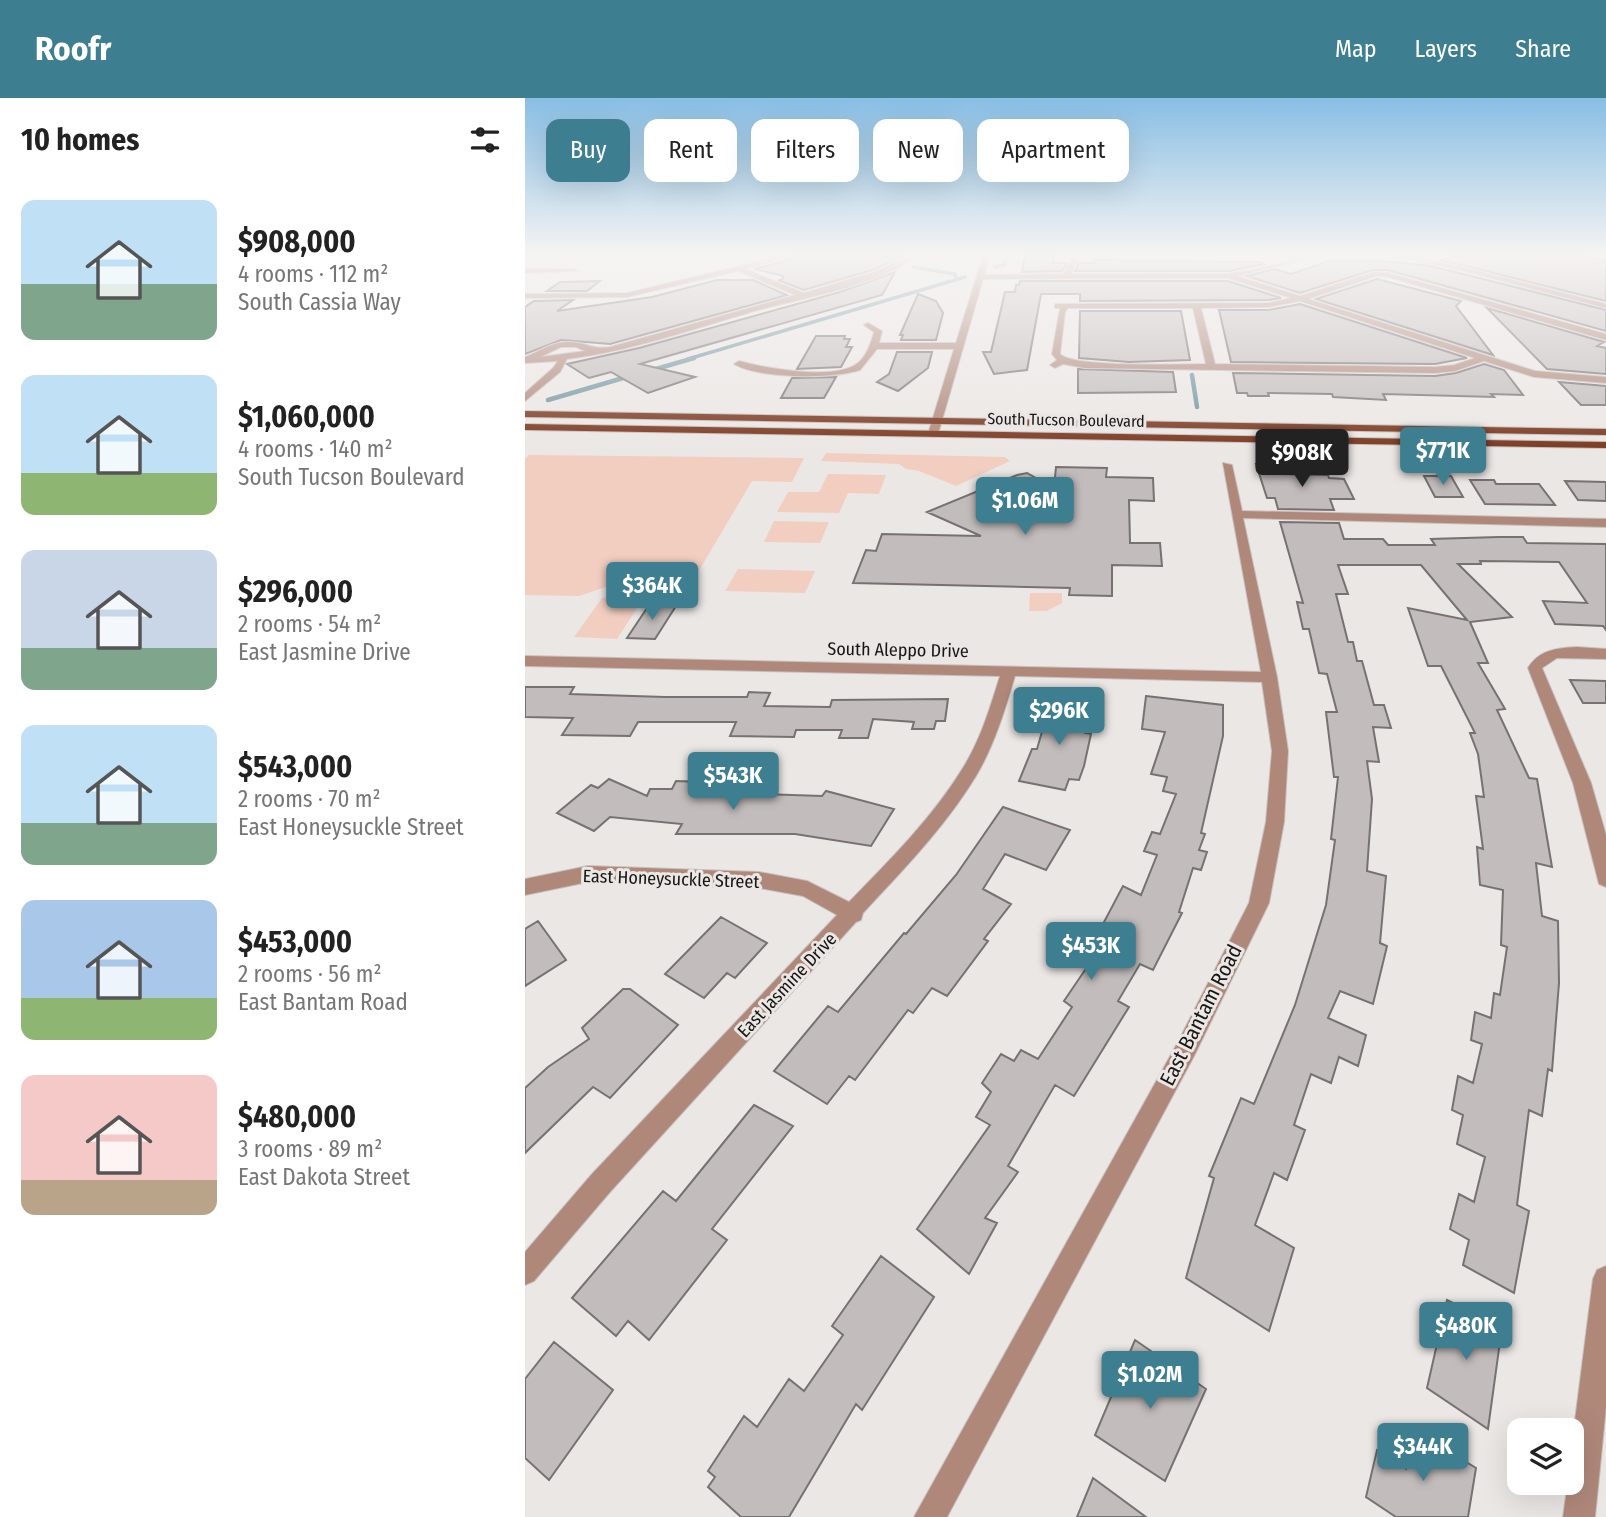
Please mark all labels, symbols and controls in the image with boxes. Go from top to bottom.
text: Roofr [35,29,111,69]
text: Map [1335,35,1377,63]
text: Layers [1415,35,1477,63]
text: Share [1515,35,1571,63]
chip: Buy [546,119,630,182]
chip: Rent [644,119,737,182]
chip: Filters [751,119,859,182]
chip: New [873,119,963,182]
chip: Apartment [977,119,1129,182]
icon: filters [466,121,504,159]
text: 10 homes [21,122,139,158]
text: $908,000 [238,224,356,260]
icon: home [77,228,161,312]
text: 4 rooms · 112 m² [238,260,388,288]
text: South Cassia Way [238,288,401,316]
text: $1,060,000 [238,399,375,435]
icon: home [77,403,161,487]
street label: South Tucson Boulevard [987,409,1145,431]
pin: $771K [1394,428,1492,487]
pin: $908K [1253,430,1351,489]
text: 4 rooms · 140 m² [238,435,393,463]
text: $771K [1416,436,1470,464]
text: $908K [1271,438,1333,466]
text: South Tucson Boulevard [238,463,464,491]
pin: $1.06M [968,478,1082,537]
text: $1.06M [992,486,1058,514]
pin: $364K [603,562,701,622]
text: $364K [622,571,682,599]
text: $296,000 [238,574,353,610]
icon: home [77,578,161,662]
text: 2 rooms · 54 m² [238,610,381,638]
text: East Jasmine Drive [238,638,411,666]
street label: South Aleppo Drive [827,638,969,662]
pin: $296K [1010,688,1108,747]
text: $296K [1029,696,1089,724]
text: $543,000 [238,749,352,785]
pin: $543K [684,752,782,812]
icon: home [77,753,161,837]
text: $543K [704,761,762,789]
text: 2 rooms · 70 m² [238,785,381,813]
text: East Honeysuckle Street [238,813,464,841]
street label: East Honeysuckle Street [582,865,760,893]
pin: $453K [1042,922,1140,982]
text: $453,000 [238,924,352,960]
icon: home [77,928,161,1012]
street label: East Jasmine Drive [733,928,841,1042]
text: $453K [1062,931,1120,959]
street label: East Bantam Road [1154,940,1248,1090]
text: 2 rooms · 56 m² [238,960,382,988]
text: East Bantam Road [238,988,408,1016]
text: $480,000 [238,1099,356,1135]
icon: home [77,1103,161,1187]
text: 3 rooms · 89 m² [238,1135,382,1163]
text: East Dakota Street [238,1163,410,1191]
pin: $480K [1417,1302,1515,1362]
text: $480K [1435,1311,1497,1339]
pin: $1.02M [1093,1352,1207,1411]
text: $1.02M [1118,1360,1182,1388]
map controls [1507,1418,1584,1495]
button: layers [1507,1418,1584,1495]
pin: $344K [1374,1424,1472,1483]
text: $344K [1393,1432,1453,1460]

